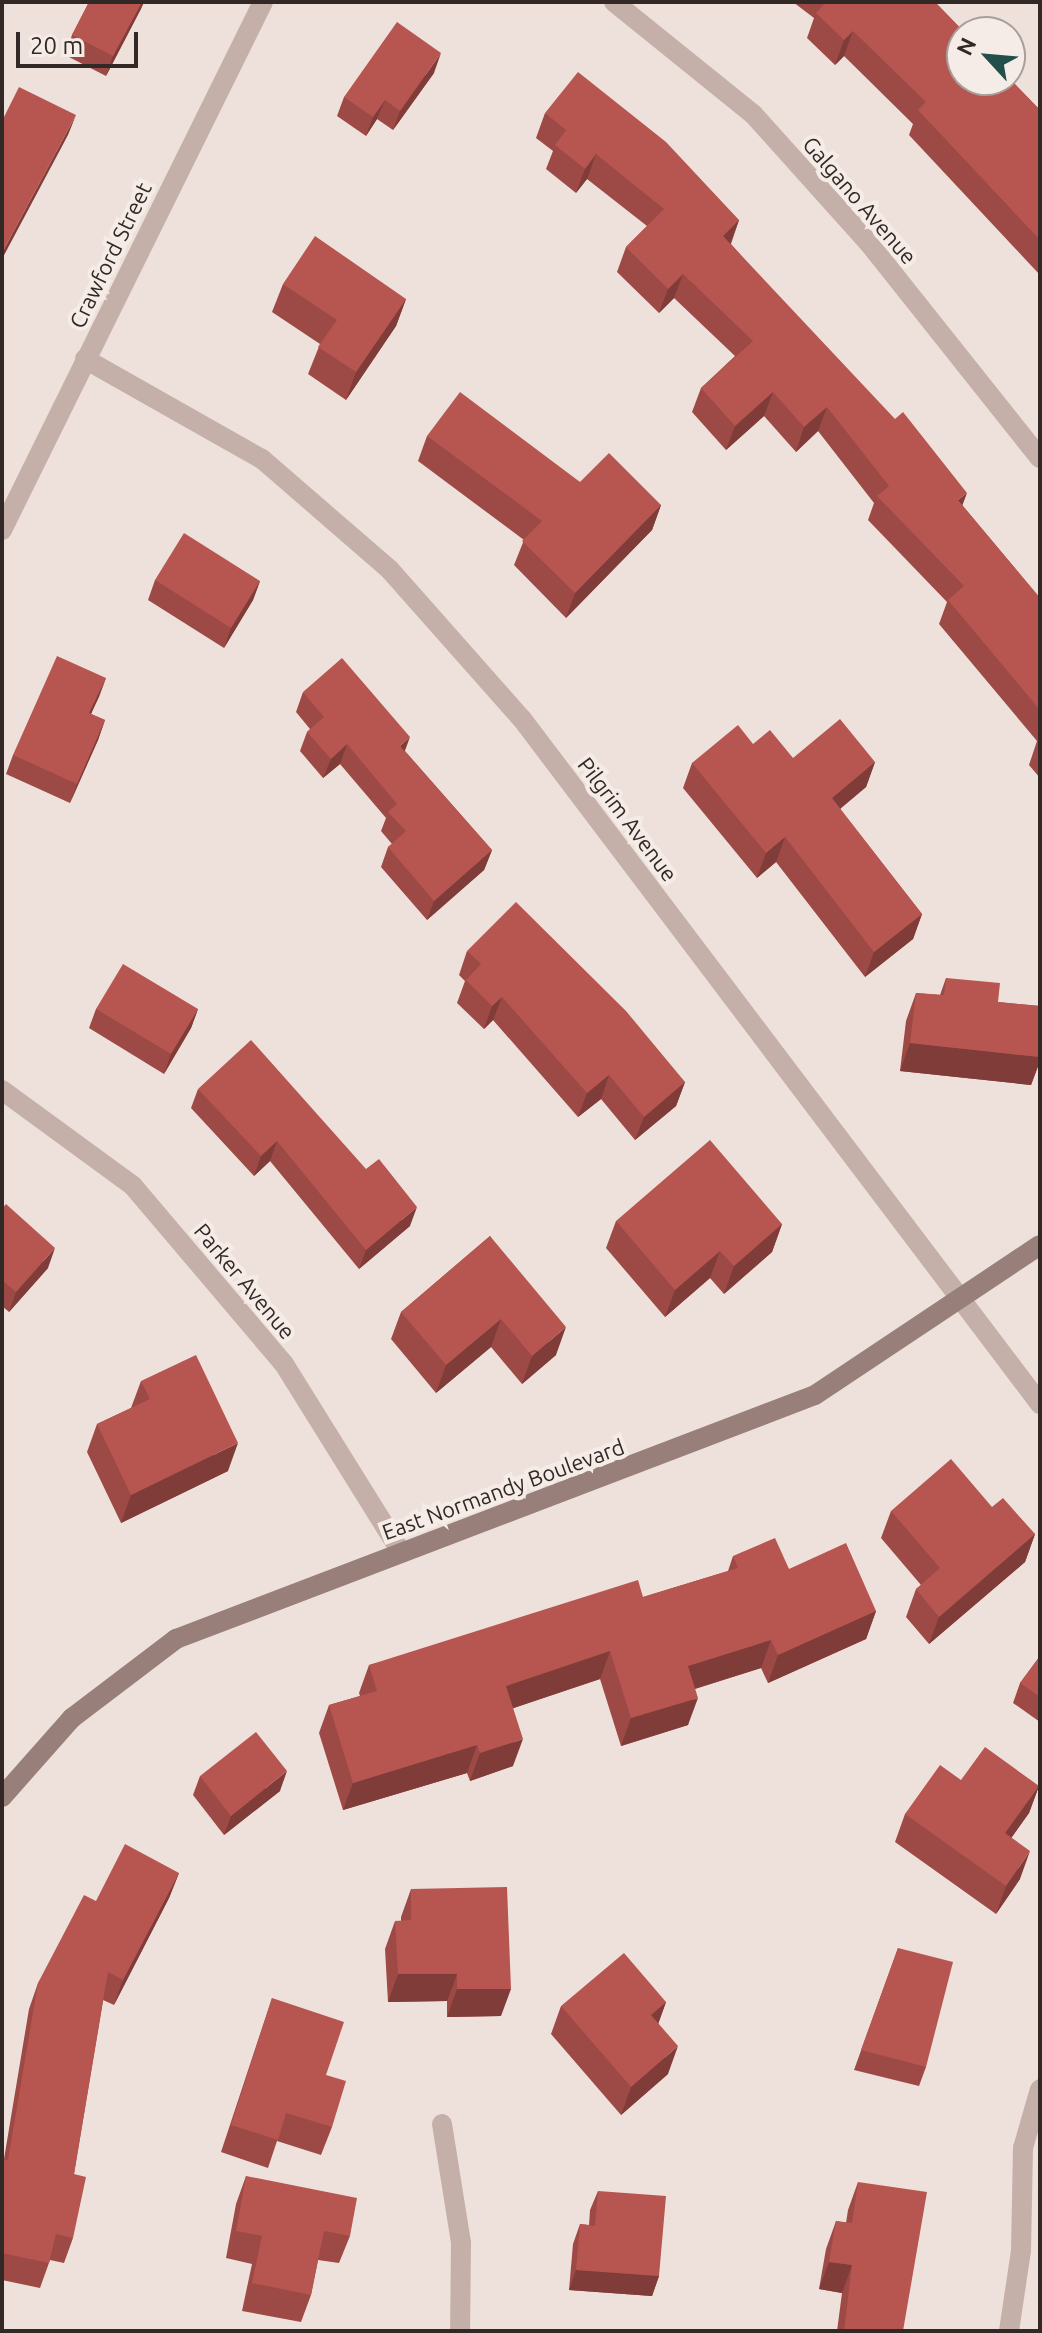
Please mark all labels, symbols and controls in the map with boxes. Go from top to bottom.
scale bar [20,16,142,66]
north arrow [946,16,1026,96]
text: 20 m [30,32,83,59]
text: N [951,33,981,59]
street label: Galgano Avenue [797,131,923,269]
street label: Crawford Street [63,178,157,332]
street label: Pilgrim Avenue [573,752,683,886]
street label: Parker Avenue [189,1218,301,1344]
street label: East Normandy Boulevard [378,1433,628,1545]

